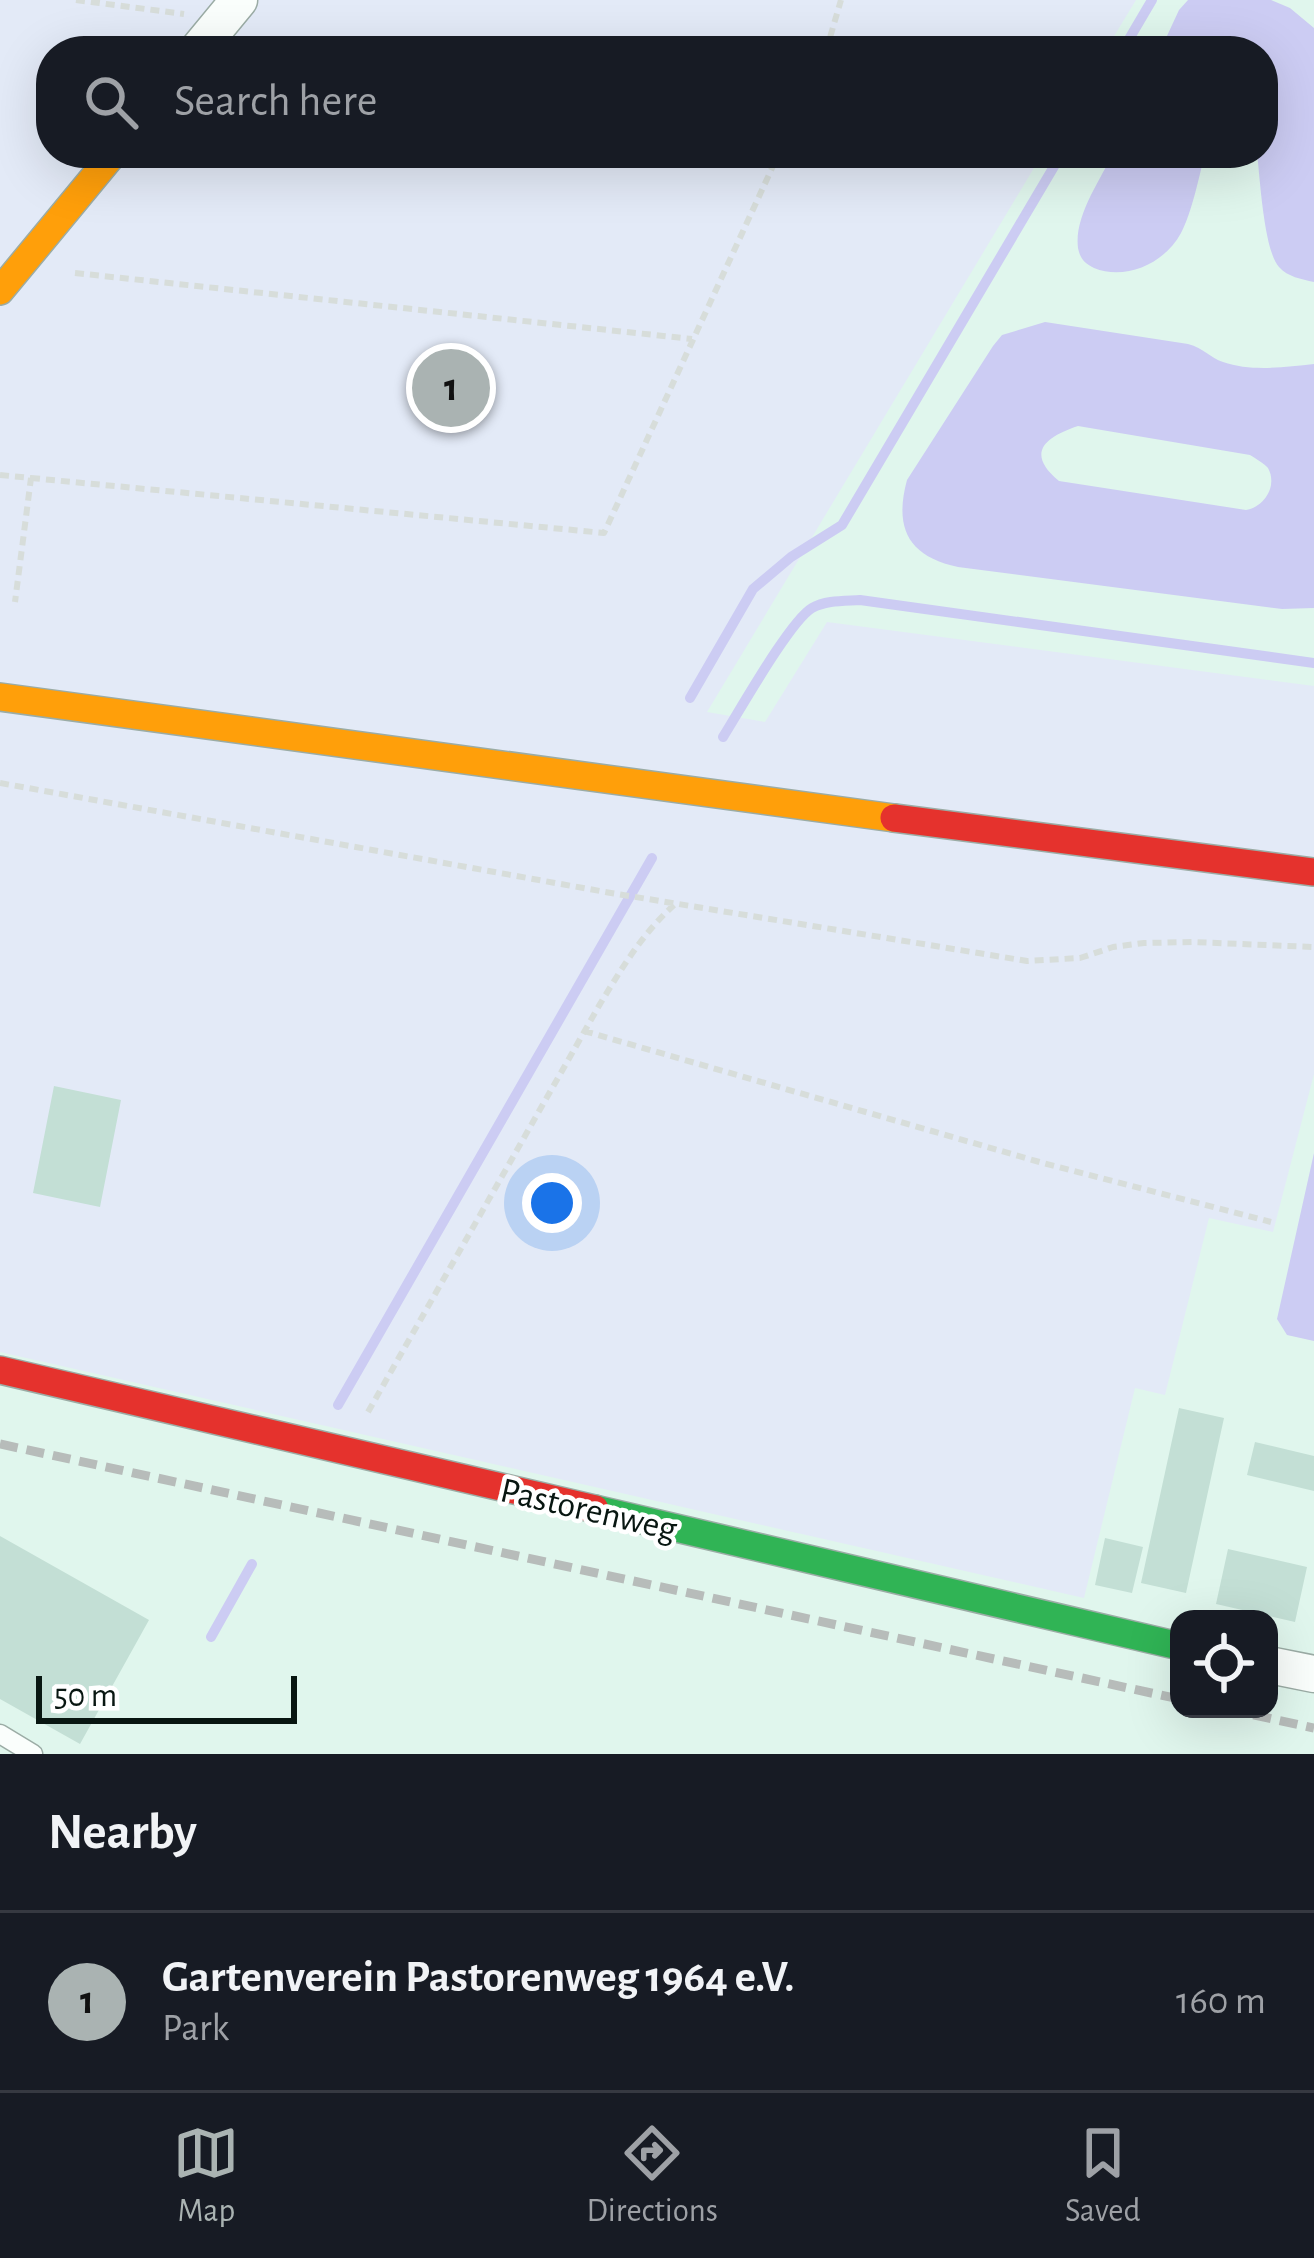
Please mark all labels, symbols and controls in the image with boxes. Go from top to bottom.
search box [36,36,1278,168]
icon: search [78,69,144,135]
text: Search here [174,79,377,124]
pin: 1 [412,343,490,433]
your location [522,1173,582,1233]
street label: Pastorenweg [497,1472,681,1548]
map controls [1170,1610,1278,1718]
button: locate [1170,1610,1278,1718]
scale bar [36,1670,297,1723]
text: 50 m [54,1680,117,1713]
text: Nearby [48,1807,197,1858]
text: Gartenverein Pastorenweg 1964 e.V. [162,1955,795,2000]
text: 1 [80,1982,94,2021]
text: 160 m [1176,1982,1266,2021]
text: Park [162,2009,229,2048]
tab: Map [173,2120,239,2232]
tab: Directions [586,2120,718,2232]
tab: Saved [1065,2120,1140,2232]

